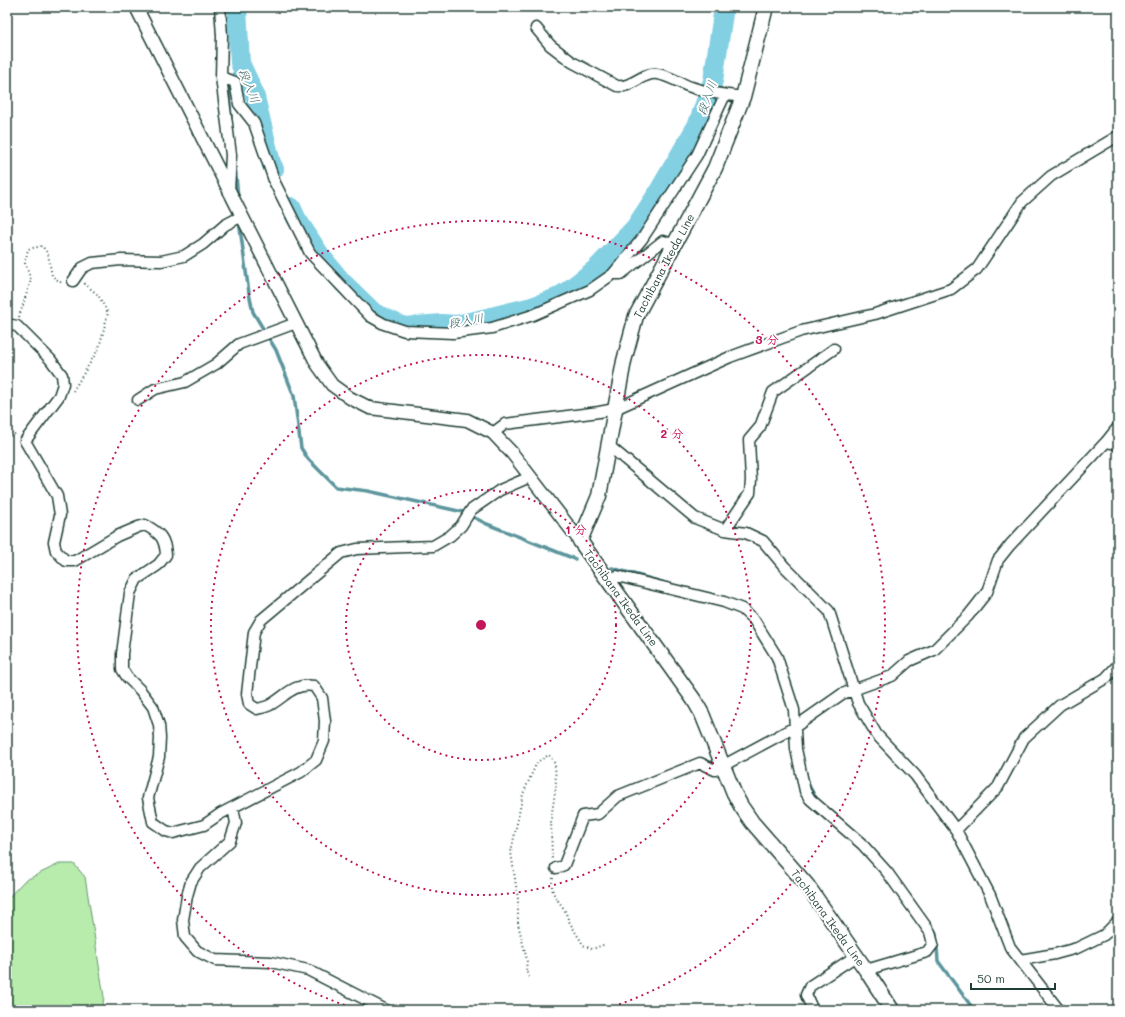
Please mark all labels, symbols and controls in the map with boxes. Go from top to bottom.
water label: 段入川 [236,66,264,105]
water label: 段入川 [693,78,719,117]
street label: Tachibana Ikeda Line [630,211,698,321]
water label: 段入川 [447,309,485,331]
text: 3 分 [755,331,779,347]
text: 2 分 [660,425,684,441]
text: 1 分 [565,521,587,537]
street label: Tachibana Ikeda Line [581,546,662,649]
centre of rings [474,618,488,632]
street label: Tachibana Ikeda Line [788,866,869,969]
scale bar [971,965,1055,991]
text: 50 m [977,970,1005,986]

